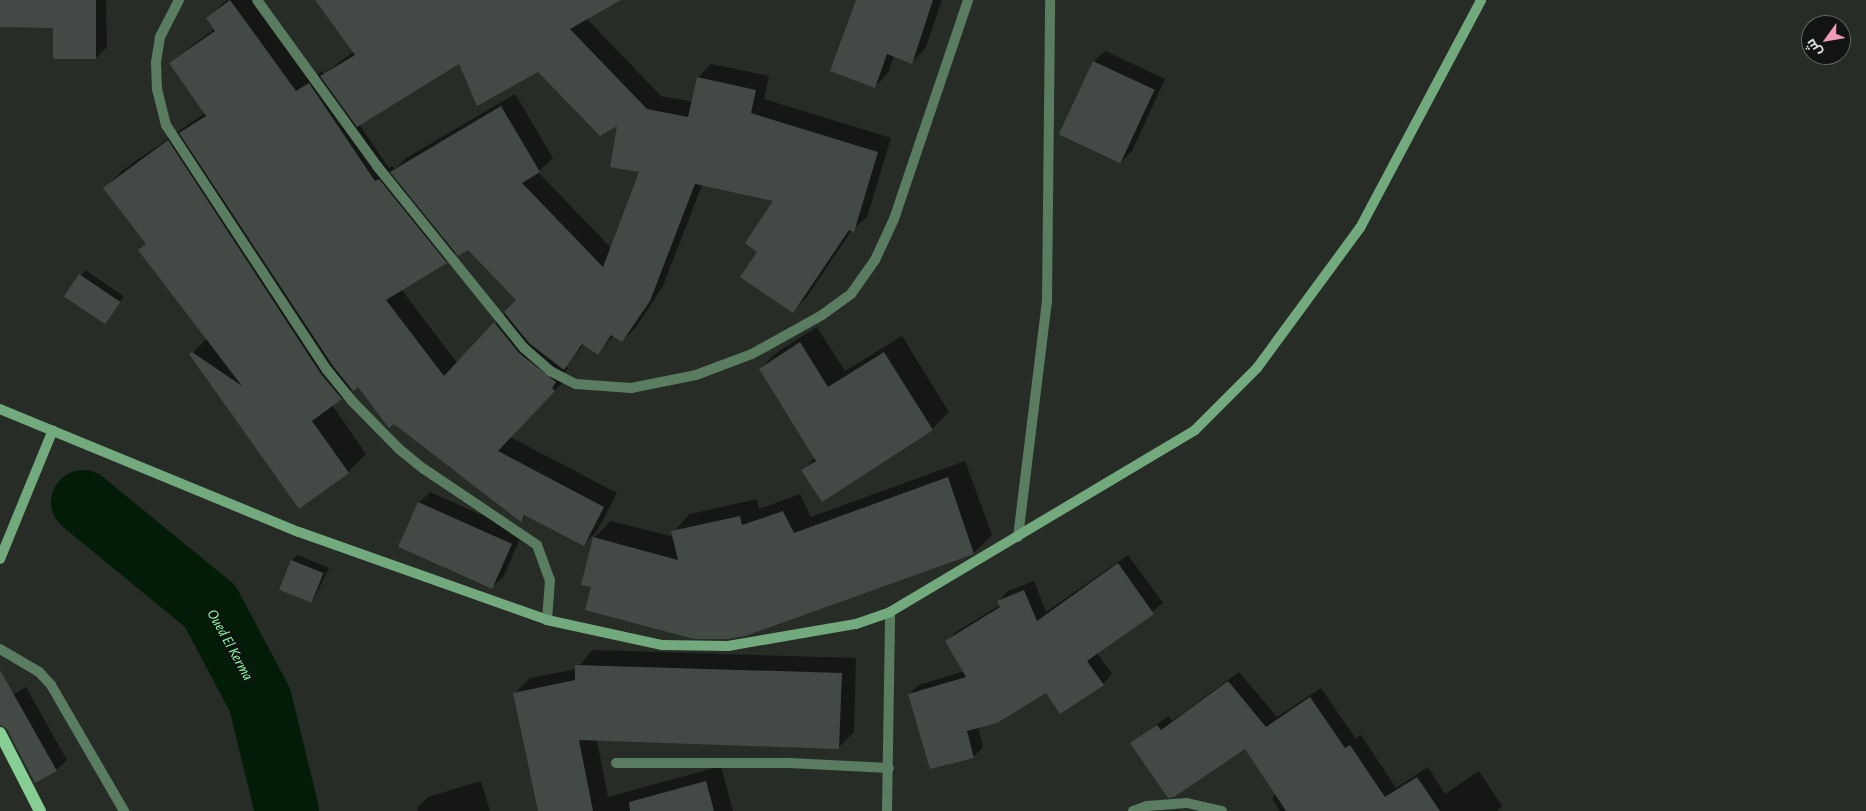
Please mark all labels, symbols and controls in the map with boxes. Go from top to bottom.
north arrow [1801,15,1851,65]
text: ش [1803,36,1825,59]
water label: Oued El Kerma [203,606,257,684]

